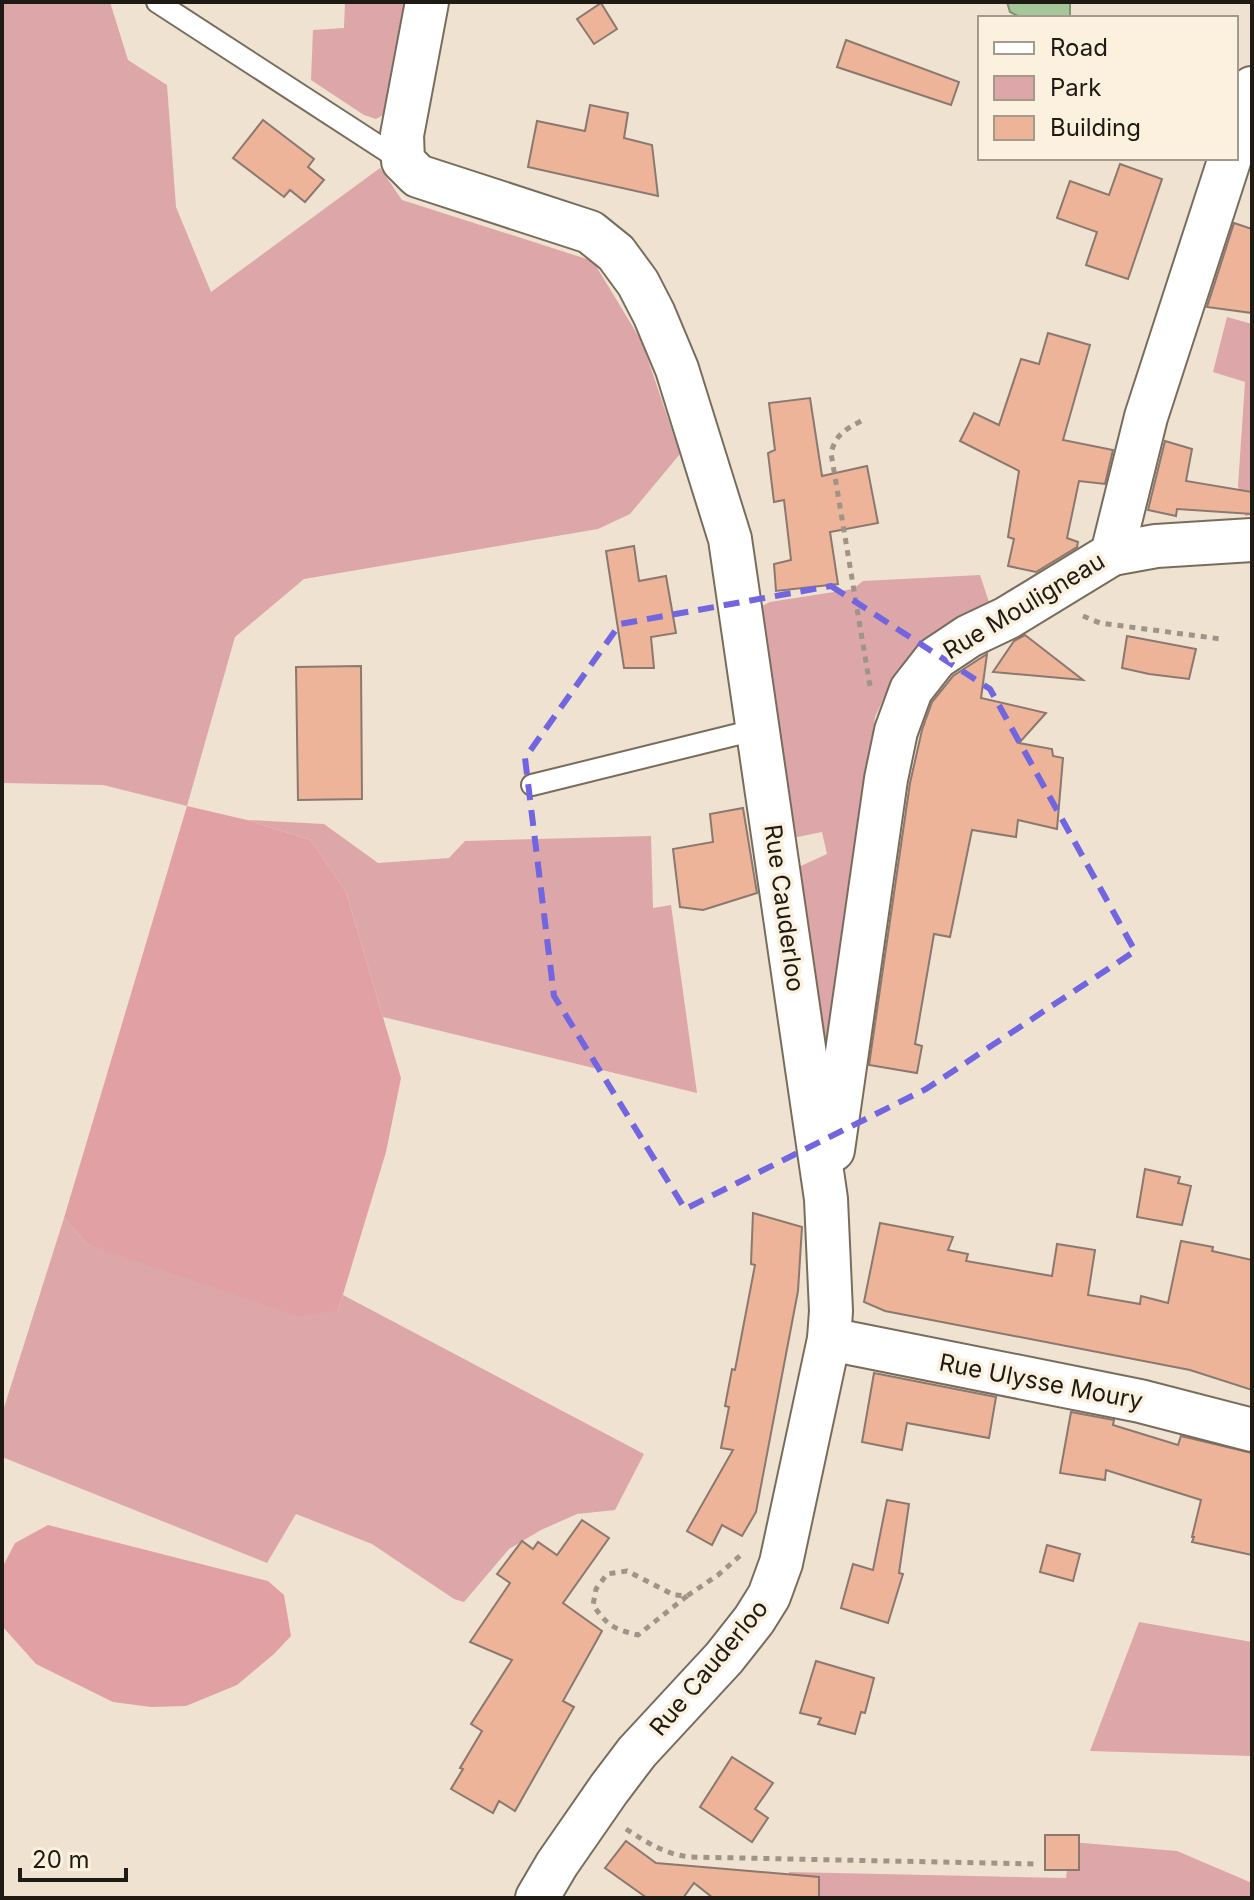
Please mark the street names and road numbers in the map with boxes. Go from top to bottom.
street label: Rue Mouligneau [938,546,1110,665]
street label: Rue Cauderloo [758,823,811,993]
street label: Rue Ulysse Moury [937,1348,1145,1415]
street label: Rue Cauderloo [643,1594,774,1741]

